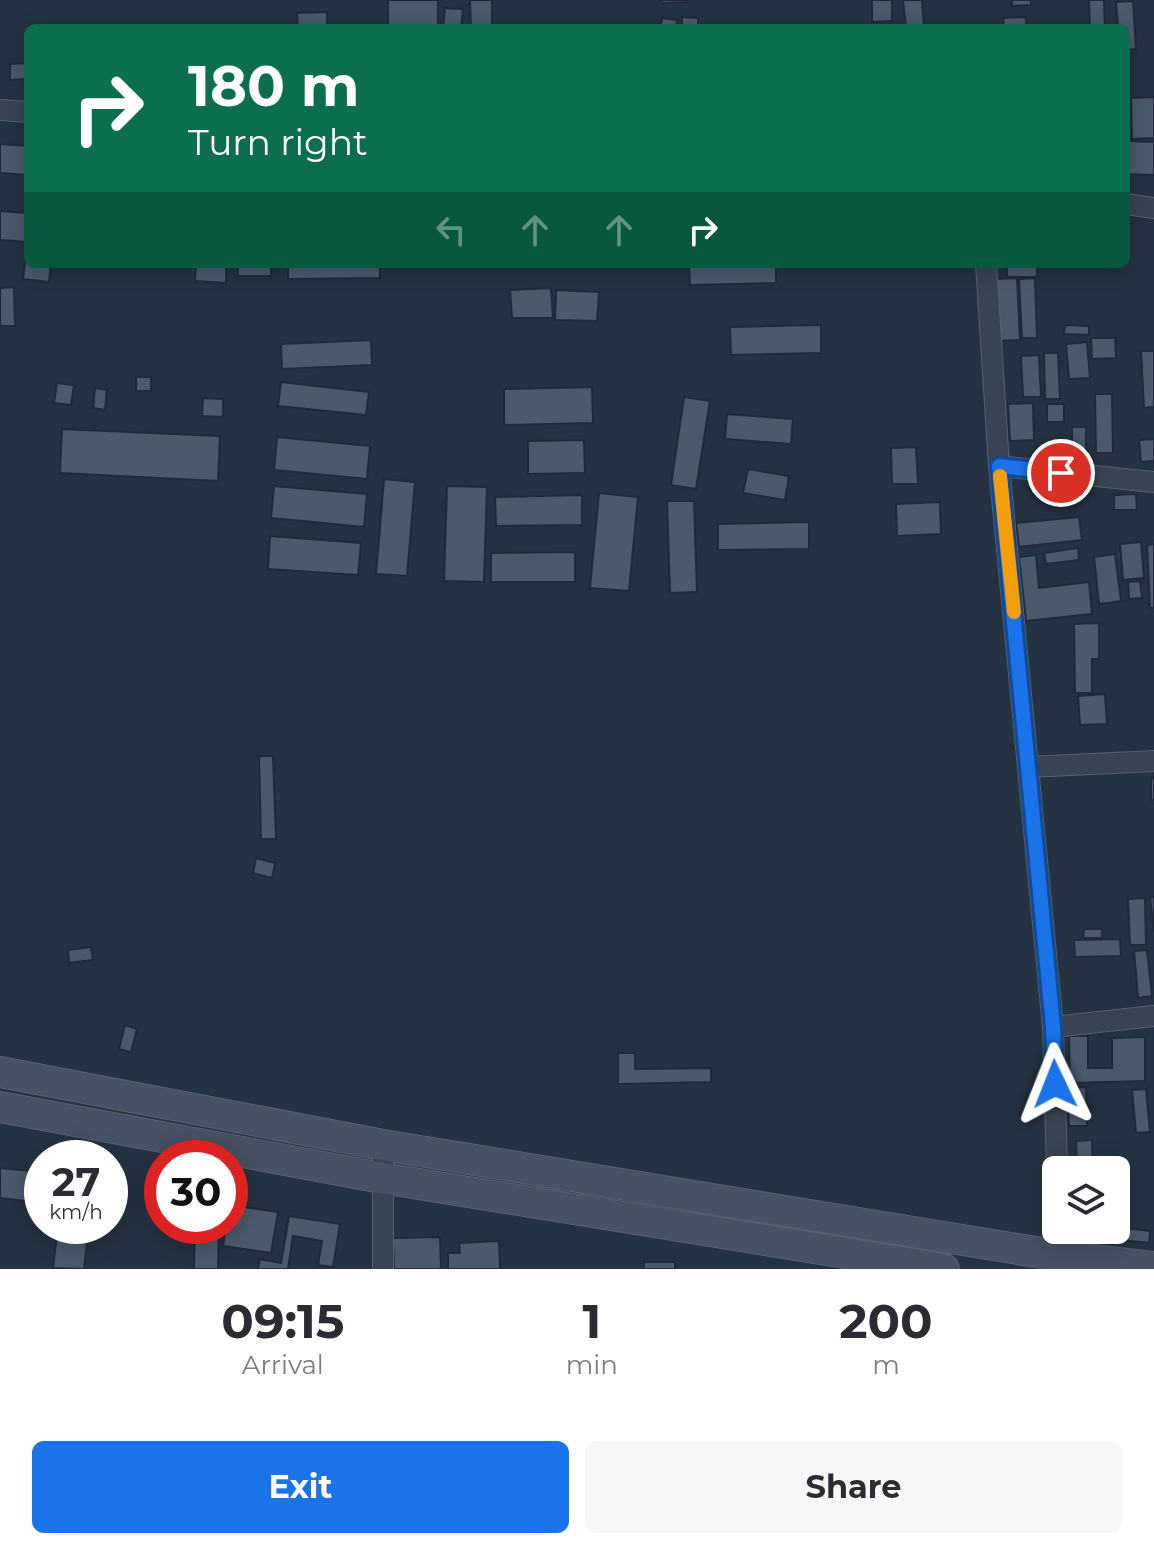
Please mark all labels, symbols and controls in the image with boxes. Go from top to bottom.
text: 180 m [188,52,360,120]
icon: right [56,56,160,160]
text: Turn right [188,120,368,164]
icon: left [429,208,473,252]
icon: ahead [513,208,557,252]
icon: ahead [597,208,641,252]
icon: right [681,208,725,252]
pin [1027,439,1095,507]
icon: arrive [1039,451,1083,495]
position arrow [1013,1042,1097,1126]
speed limit sign: 30 [144,1140,248,1244]
map controls [1042,1156,1130,1244]
button: layers [1042,1156,1130,1244]
text: 27 [52,1157,100,1206]
text: km/h [49,1200,103,1224]
text: 09:15 [221,1292,344,1350]
text: 1 [582,1292,601,1350]
text: 200 [839,1292,933,1350]
text: Arrival [242,1349,324,1381]
text: min [566,1349,618,1381]
text: m [872,1349,900,1381]
button: Exit [32,1441,569,1533]
button: Share [585,1441,1122,1533]

